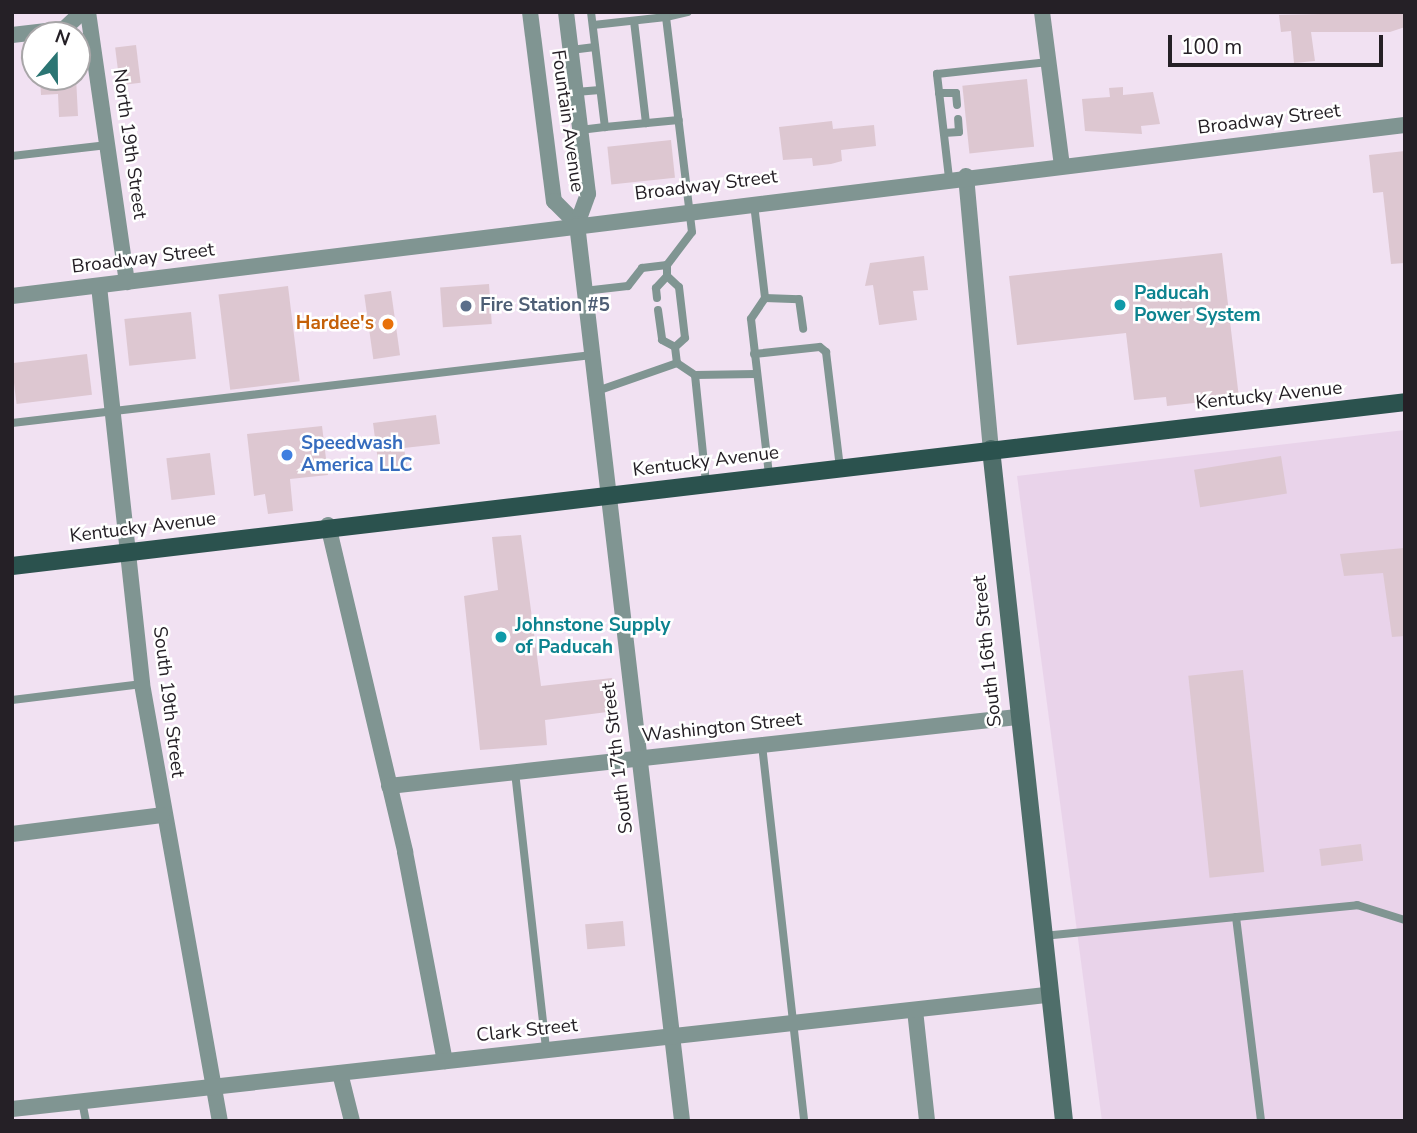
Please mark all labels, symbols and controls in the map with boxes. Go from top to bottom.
north arrow [21,21,91,91]
scale bar [1172,21,1387,65]
text: N [51,23,74,53]
text: 100 m [1181,33,1242,61]
street label: Fountain Avenue [546,48,588,194]
street label: North 19th Street [107,68,151,220]
street label: Broadway Street [1196,100,1342,140]
street label: Broadway Street [633,166,779,206]
street label: Broadway Street [70,239,216,279]
place label: Paducah Power System [1134,283,1261,327]
place label: Fire Station #5 [480,295,610,317]
marker: Paducah Power System [1112,297,1128,313]
marker: Fire Station #5 [458,298,474,314]
place label: Hardee's [296,313,374,335]
marker: Hardee's [380,316,396,332]
street label: Kentucky Avenue [1195,377,1343,415]
place label: Speedwash America LLC [301,433,412,477]
street label: Kentucky Avenue [632,442,780,482]
marker: Speedwash America LLC [279,447,295,463]
street label: Kentucky Avenue [69,508,217,548]
street label: South 16th Street [969,574,1007,728]
place label: Johnstone Supply of Paducah [515,615,670,659]
street label: South 19th Street [147,625,189,779]
marker: Johnstone Supply of Paducah [493,629,509,645]
street label: South 17th Street [597,681,639,835]
street label: Washington Street [641,708,803,748]
street label: Clark Street [475,1014,579,1048]

